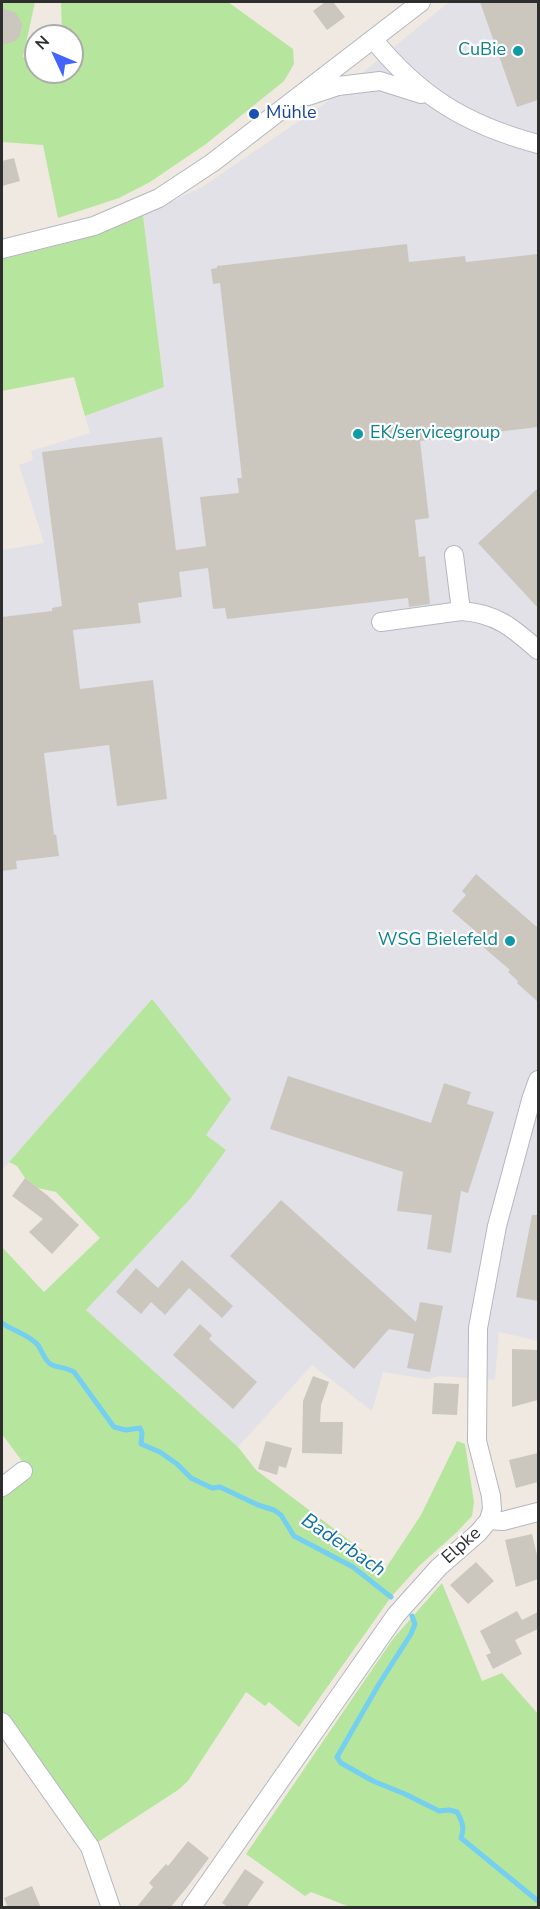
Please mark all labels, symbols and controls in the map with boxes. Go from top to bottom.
north arrow [24,24,84,84]
text: N [30,31,55,55]
place label: CuBie [458,40,506,62]
marker: CuBie [511,44,525,58]
place label: Mühle [266,103,317,125]
marker: Mühle [247,107,261,121]
place label: EK/servicegroup [370,423,500,445]
marker: EK/servicegroup [351,427,365,441]
place label: WSG Bielefeld [378,930,498,952]
marker: WSG Bielefeld [503,934,517,948]
water label: Baderbach [296,1509,390,1583]
street label: Elpke [438,1523,486,1569]

